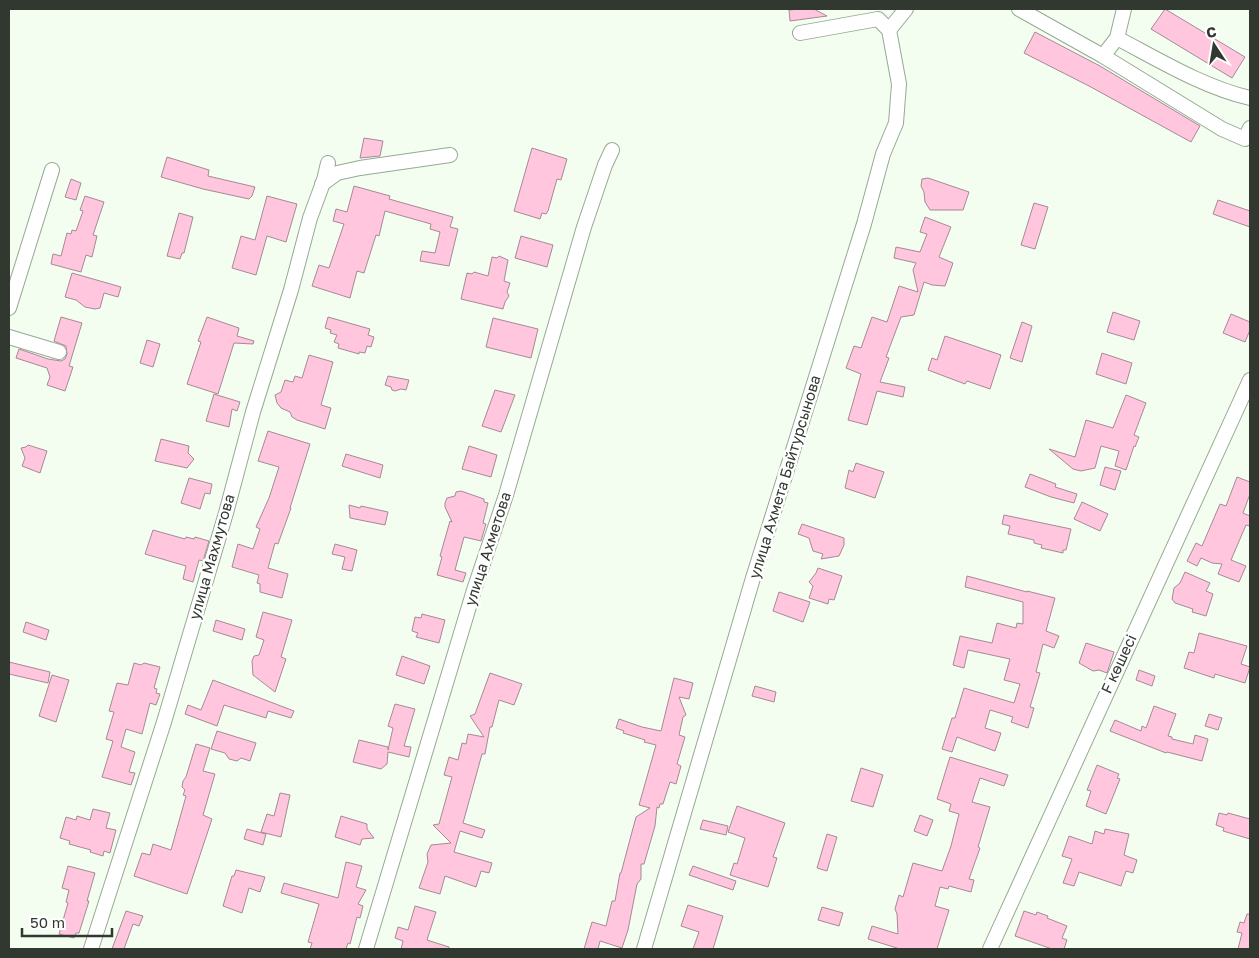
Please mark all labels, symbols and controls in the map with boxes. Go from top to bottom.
north arrow [1189,20,1239,70]
text: С [1205,22,1218,41]
street label: улица Ахмета Байтурсынова [744,373,824,581]
street label: улица Ахметова [460,489,514,608]
street label: улица Махмутова [184,492,238,622]
street label: F көшесі [1097,631,1140,696]
scale bar [22,906,112,938]
text: 50 m [30,913,65,931]

